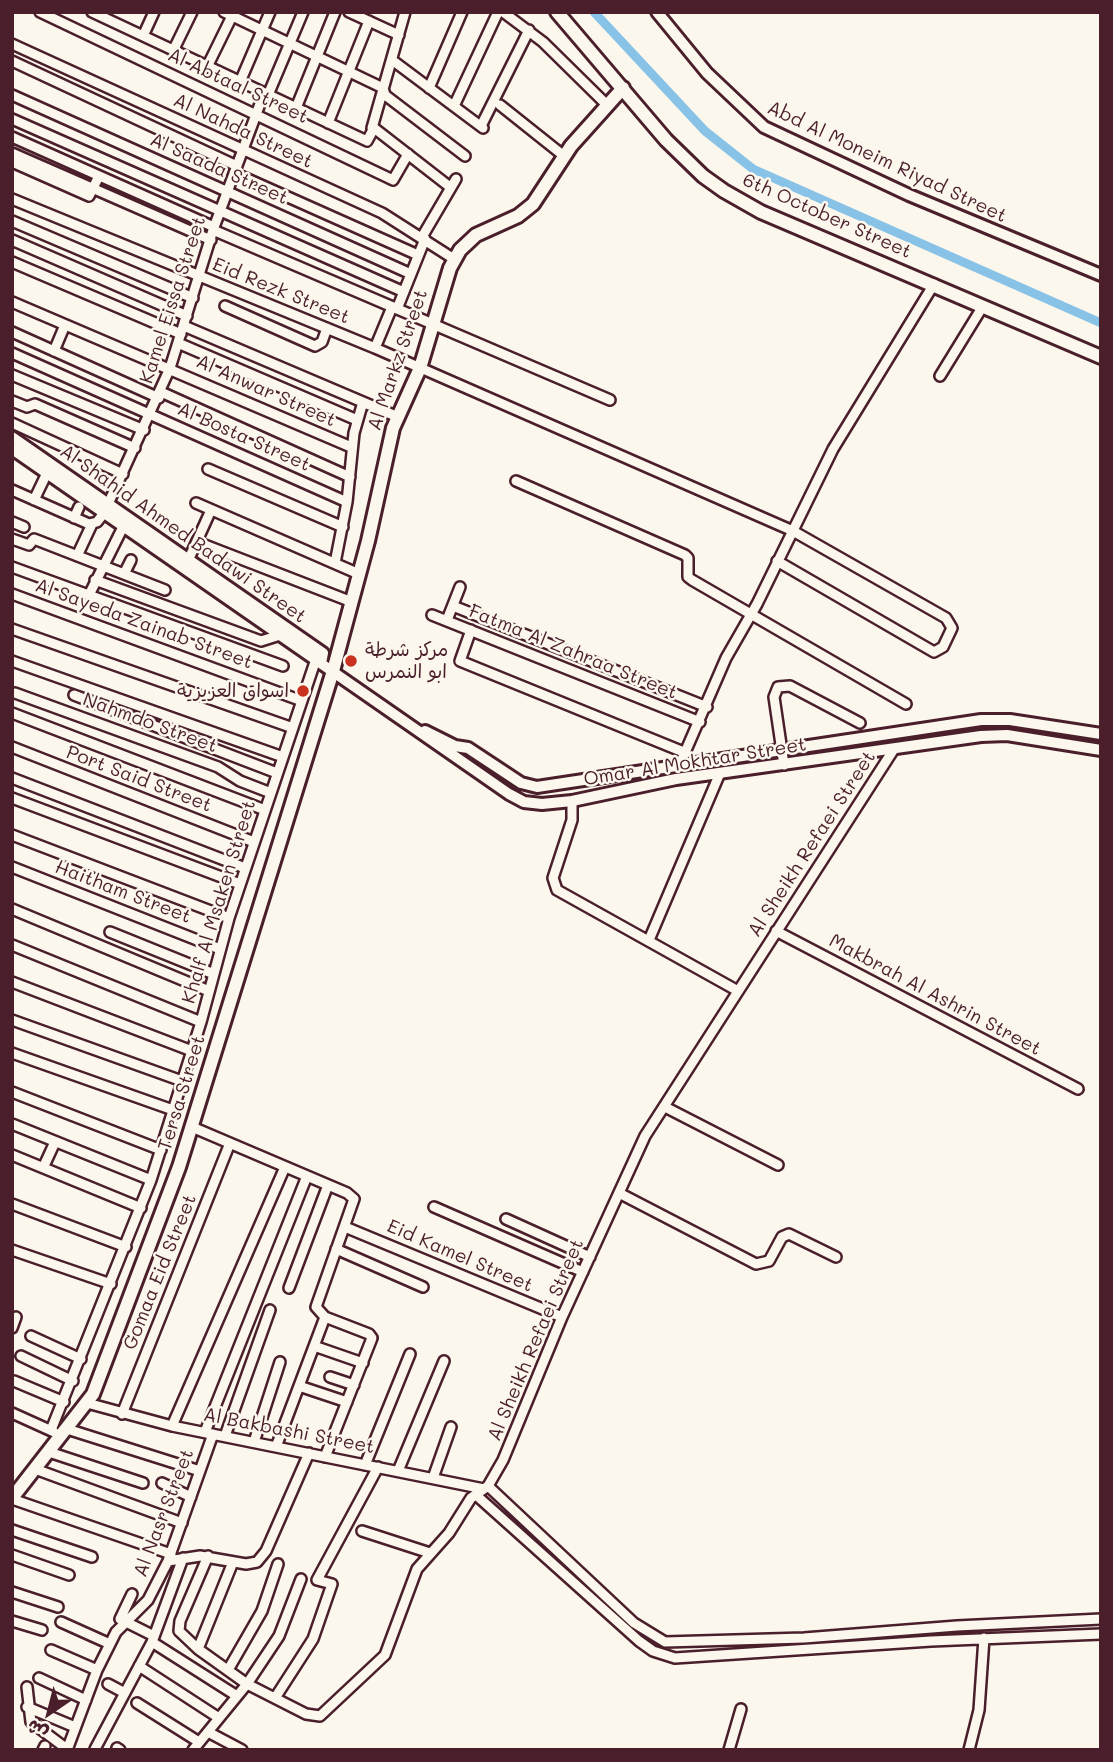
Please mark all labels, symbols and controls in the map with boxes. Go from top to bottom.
street label: Al Abtaal Street [164,43,312,129]
street label: Al Nahda Street [170,89,316,173]
street label: Abd Al Moneim Riyad Street [764,96,1010,228]
street label: Al Saada Street [146,128,292,210]
street label: 6th October Street [739,168,915,264]
street label: Kamel Eissa Street [135,213,211,387]
street label: Eid Rezk Street [209,253,353,329]
street label: Al Markz Street [363,286,433,434]
street label: Al Anwar Street [193,350,339,432]
street label: Al Bosta Street [174,397,314,477]
street label: Al Shahid Ahmed Badawi Street [55,440,311,628]
street label: Al Sayeda Zainab Street [32,574,256,674]
street label: Fatma Al Zahraa Street [465,600,681,704]
place label: مركز شرطة ابو النمرس [365,639,448,683]
marker: مركز شرطة ابو النمرس [343,653,359,669]
place label: اسواق العزيزية [177,680,289,702]
marker: اسواق العزيزية [295,683,311,699]
street label: Nahmdo Street [80,688,220,758]
street label: Omar Al Mokhtar Street [582,733,808,791]
street label: Port Said Street [63,741,215,817]
street label: Al Sheikh Refaei Street [743,747,881,941]
street label: Khalf Al Msaken Street [177,798,261,1006]
street label: Haitham Street [52,856,194,928]
street label: Makbrah Al Ashrin Street [825,929,1045,1061]
street label: Tersa Street [154,1033,210,1153]
street label: Gomaa Eid Street [118,1191,202,1353]
street label: Eid Kamel Street [384,1215,536,1297]
street label: Al Sheikh Refaei Street [483,1236,589,1444]
street label: Al Bakbashi Street [201,1403,377,1459]
street label: Al Nasr Street [129,1446,199,1580]
north arrow [14,1678,84,1748]
text: ش [21,1714,52,1747]

